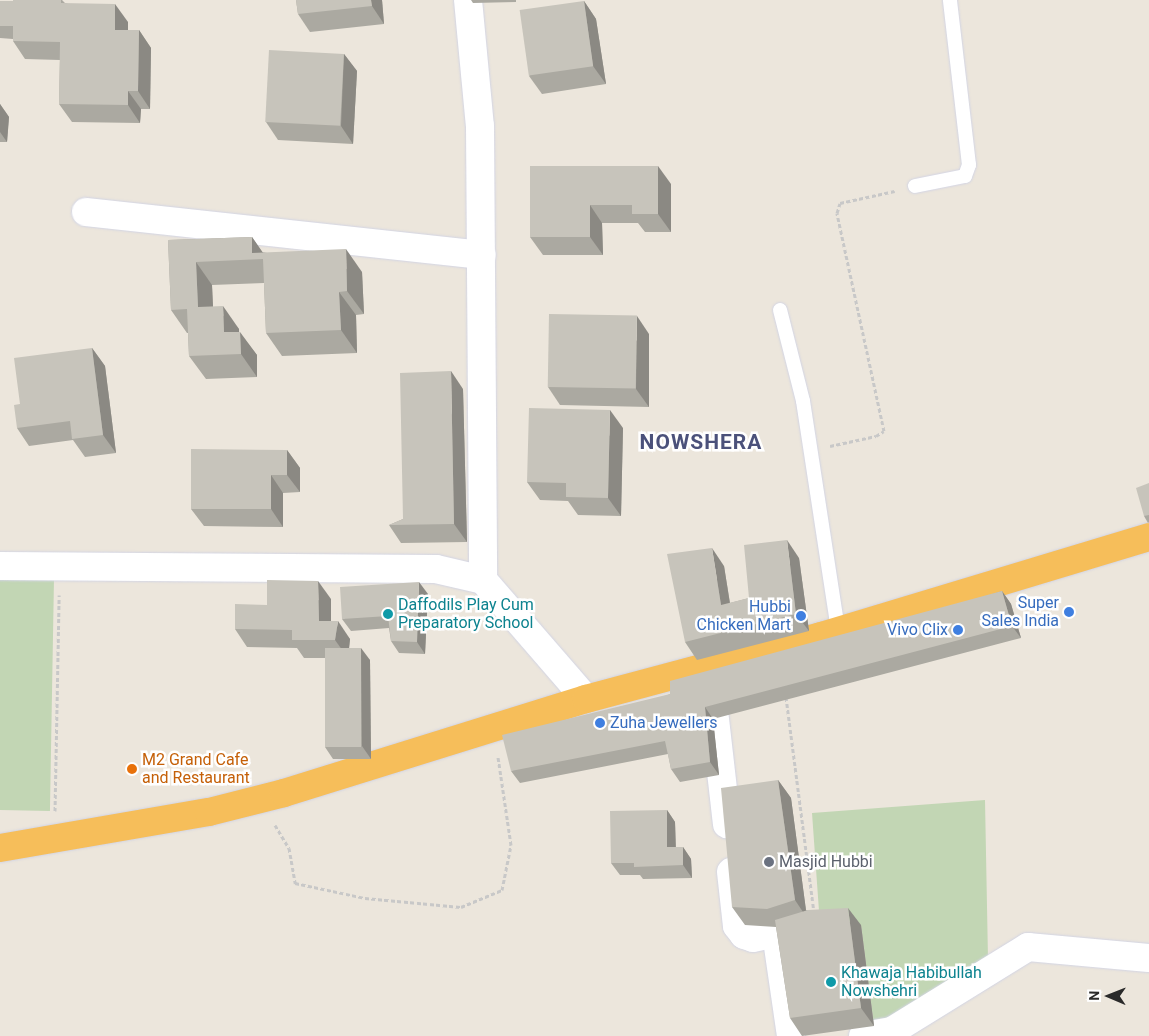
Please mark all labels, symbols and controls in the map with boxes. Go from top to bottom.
district label: NOWSHERA [639,429,763,455]
place label: Super Sales India [981,593,1059,631]
place label: Daffodils Play Cum Preparatory School [398,595,534,633]
place label: Hubbi Chicken Mart [697,597,791,635]
marker: Super Sales India [1063,606,1075,618]
marker: Daffodils Play Cum Preparatory School [382,608,394,620]
marker: Hubbi Chicken Mart [795,610,807,622]
place label: Vivo Clix [887,620,948,640]
marker: Vivo Clix [952,624,964,636]
place label: Zuha Jewellers [610,713,718,733]
marker: Zuha Jewellers [594,717,606,729]
place label: M2 Grand Cafe and Restaurant [142,750,250,788]
marker: M2 Grand Cafe and Restaurant [126,763,138,775]
place label: Masjid Hubbi [779,852,873,872]
marker: Masjid Hubbi [763,856,775,868]
place label: Khawaja Habibullah Nowshehri [841,963,982,1001]
north arrow [1084,971,1134,1021]
marker: Khawaja Habibullah Nowshehri [825,976,837,988]
text: N [1086,991,1102,1001]

